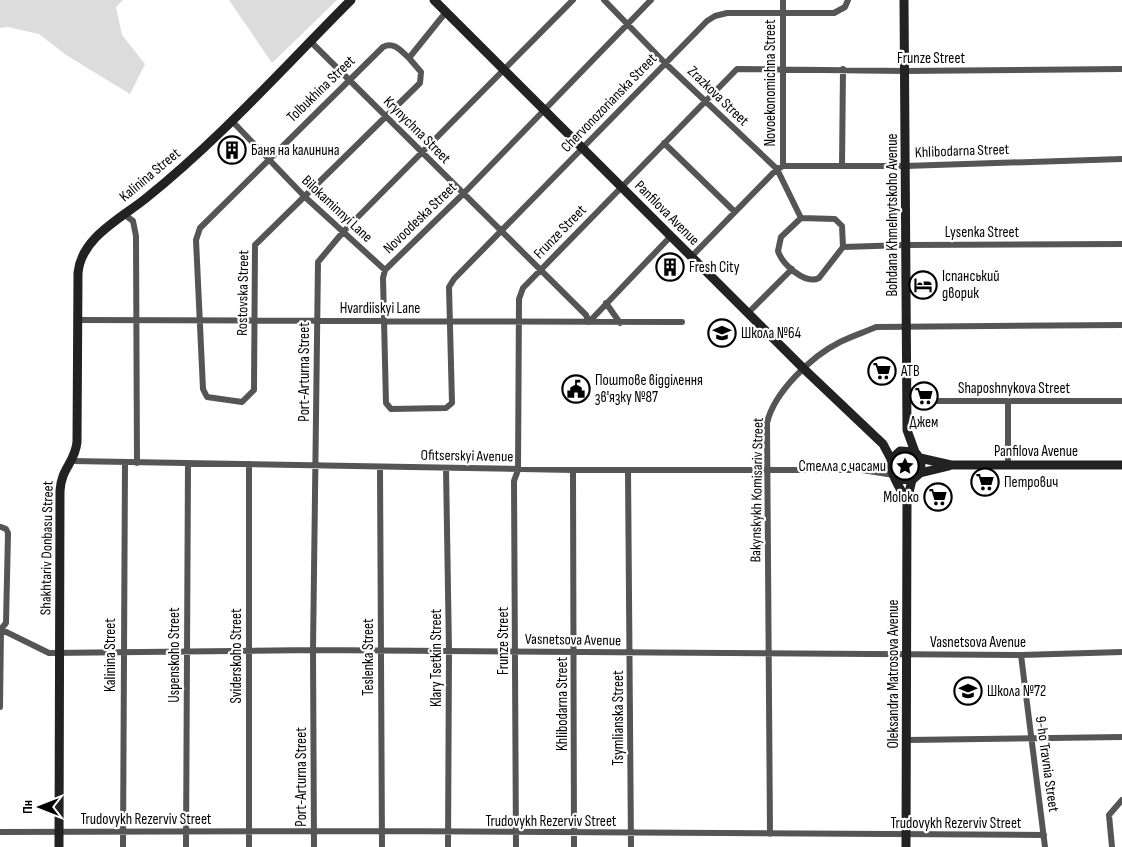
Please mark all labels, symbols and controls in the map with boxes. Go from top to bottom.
street label: Novoekonomichna Street [761,19,780,147]
street label: Chervonozorianska Street [557,49,661,156]
street label: Frunze Street [897,49,965,68]
street label: Tolbukhina Street [283,51,359,126]
street label: Zrazkova Street [683,62,753,130]
street label: Krynychna Street [379,92,455,168]
street label: Bohdana Khmelnytskoho Avenue [883,133,902,297]
building icon: Баня на калинина [217,135,247,165]
street label: Khlibodarna Street [915,140,1010,162]
place label: Баня на калинина [251,141,340,160]
street label: Kalinina Street [116,144,185,206]
street label: Bilokaminnyi Lane [298,171,376,247]
street label: Panfilova Avenue [631,177,703,249]
street label: Novoodeska Street [379,178,461,258]
street label: Frunze Street [530,201,591,263]
street label: Lysenka Street [945,223,1020,242]
street label: Rostovska Street [233,250,253,336]
building icon: Fresh City [655,252,685,282]
place label: Fresh City [689,258,740,277]
place label: Іспанський дворик [942,267,1000,303]
hotel icon: Іспанський дворик [908,270,938,300]
street label: Hvardiiskyi Lane [340,299,420,318]
school or university icon: Школа №64 [707,318,737,348]
street label: Port-Arturna Street [295,322,314,422]
place label: Школа №64 [741,324,801,343]
supermarket icon: ATB [867,356,897,386]
place label: ATB [900,362,920,381]
place label: Поштове відділення зв'язку №87 [595,371,703,407]
public building icon: Поштове відділення зв'язку №87 [561,374,591,404]
street label: Shaposhnykova Street [958,379,1070,398]
supermarket icon: Джем [909,381,939,411]
place label: Джем [910,413,938,432]
street label: Bakynskykh Komisariv Street [746,417,768,563]
street label: Panfilova Avenue [994,442,1078,461]
street label: Ofitserskyi Avenue [421,446,513,466]
place icon: Стелла с часами [890,451,920,481]
place label: Стелла с часами [799,457,886,476]
supermarket icon: Петрович [970,467,1000,497]
place label: Петрович [1004,473,1058,492]
street label: Shakhtariv Donbasu Street [36,480,58,615]
supermarket icon: Moloko [923,482,953,512]
place label: Moloko [883,488,919,507]
street label: Oleksandra Matrosova Avenue [884,599,903,749]
street label: Uspenskoho Street [165,607,184,703]
street label: Frunze Street [494,607,513,675]
street label: Sviderskoho Street [227,608,246,704]
street label: Klary Tsetkin Street [427,609,446,707]
street label: Kalinina Street [101,618,120,692]
street label: Teslenka Street [359,618,378,696]
street label: Vasnetsova Avenue [525,630,621,650]
street label: Vasnetsova Avenue [930,633,1026,652]
street label: Khlibodarna Street [553,656,572,751]
street label: Tsymlianska Street [609,670,628,765]
school or university icon: Школа №72 [953,676,983,706]
place label: Школа №72 [987,682,1046,701]
street label: 9-ho Travnia Street [1031,715,1063,814]
street label: Port-Arturna Street [292,727,311,827]
north arrow [15,782,65,832]
text: Пн [19,800,36,814]
street label: Trudovykh Rezerviv Street [81,810,212,829]
street label: Trudovykh Rezerviv Street [486,812,617,831]
street label: Trudovykh Rezerviv Street [891,814,1022,833]

